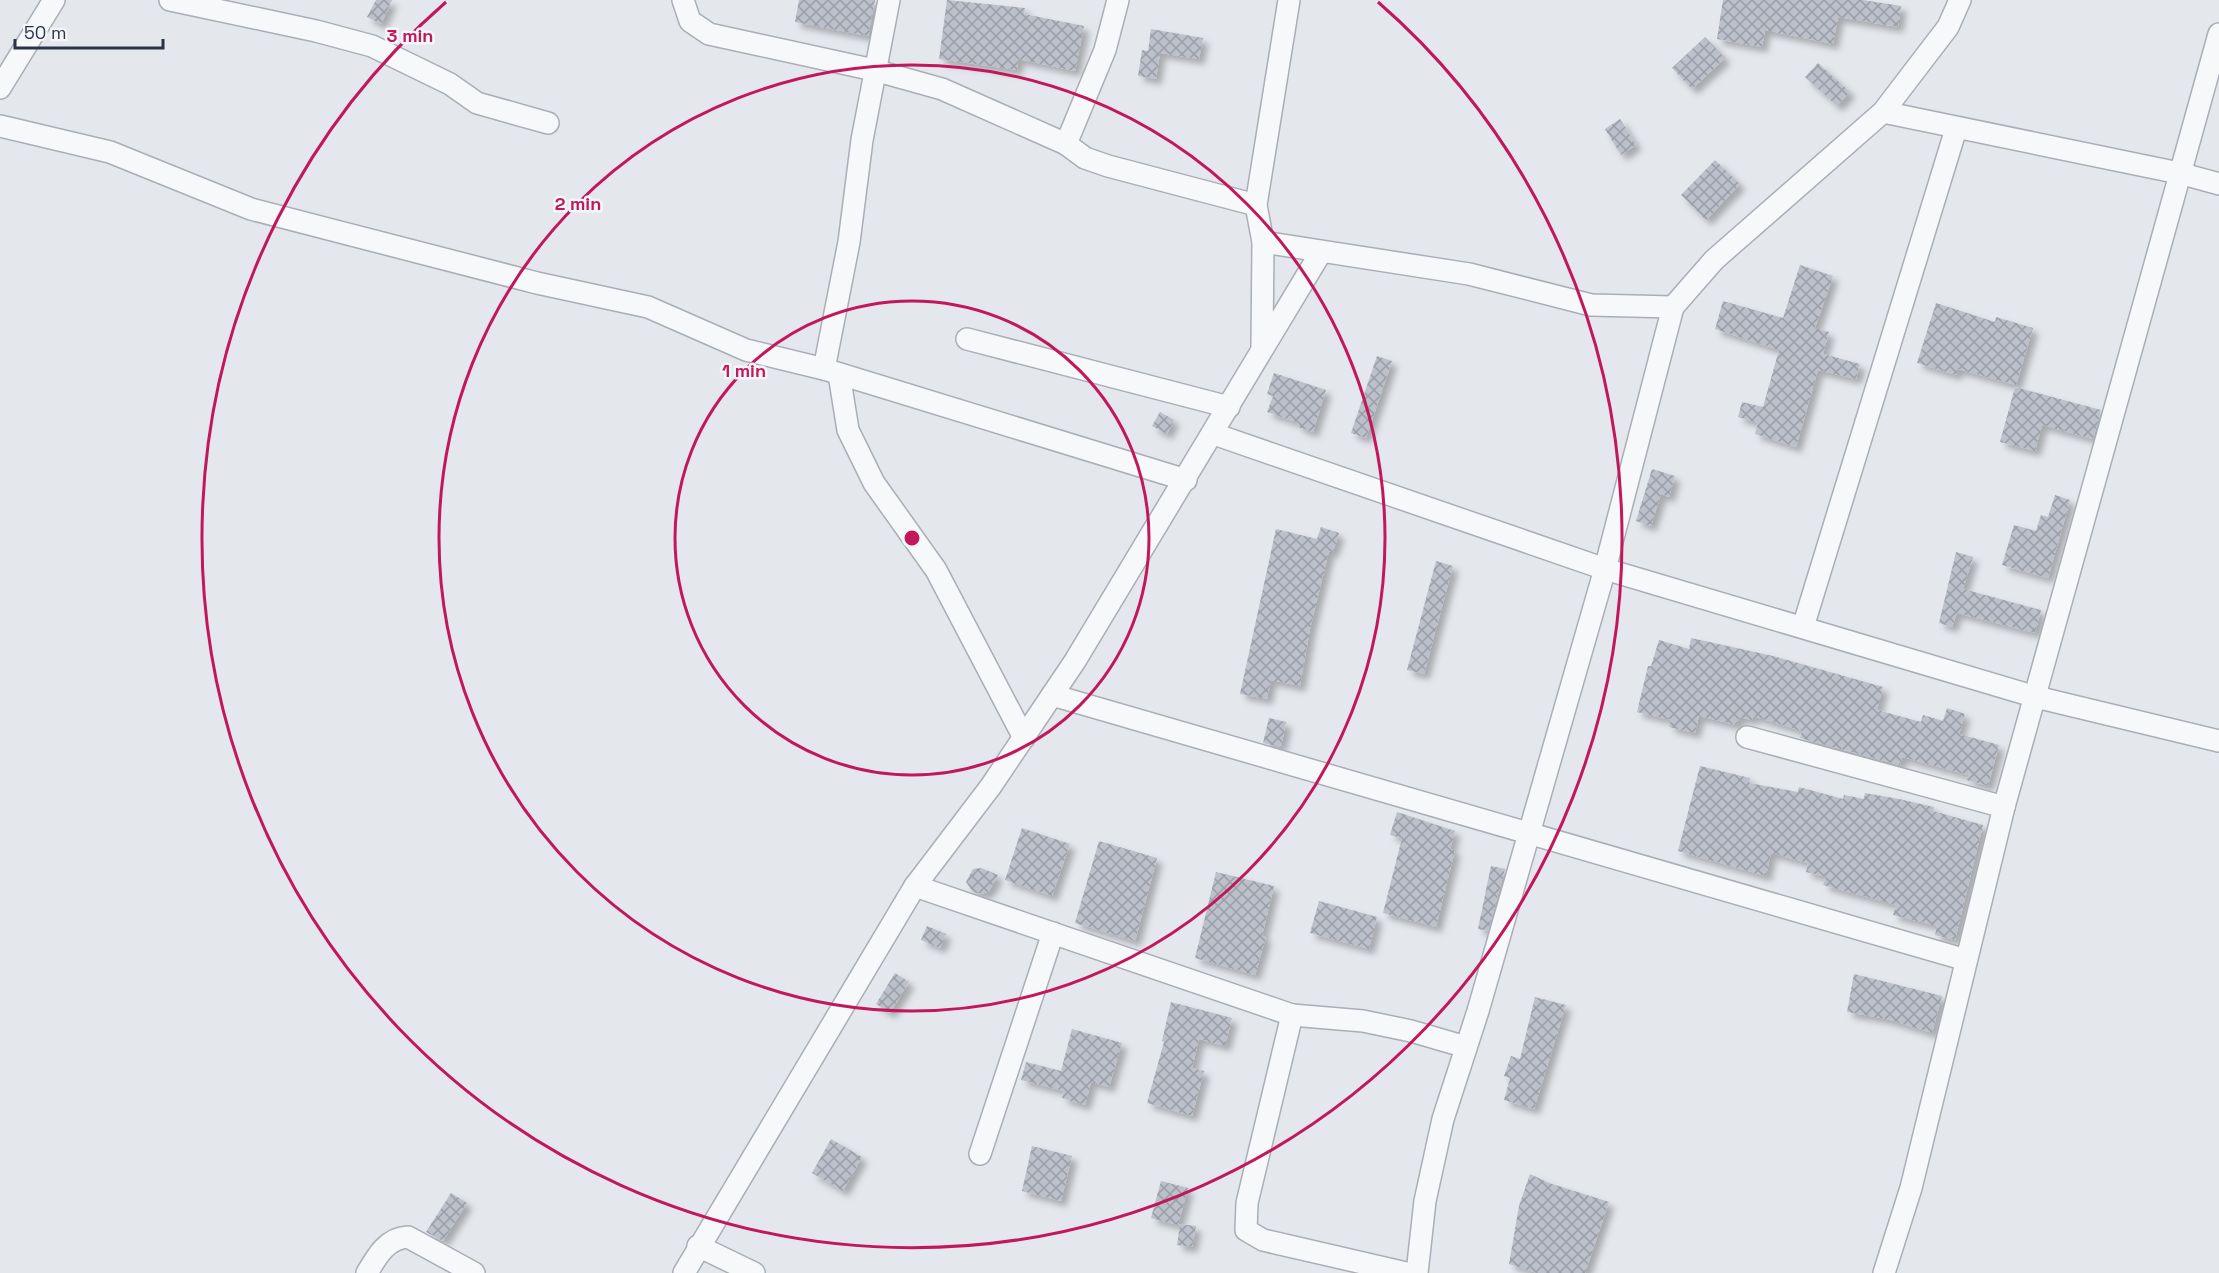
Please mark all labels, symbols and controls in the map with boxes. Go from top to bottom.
scale bar [15,12,164,50]
text: 50 m [24,21,66,44]
text: 3 min [387,24,433,47]
text: 2 min [555,192,601,215]
text: 1 min [722,359,766,382]
centre of rings [902,528,922,548]

